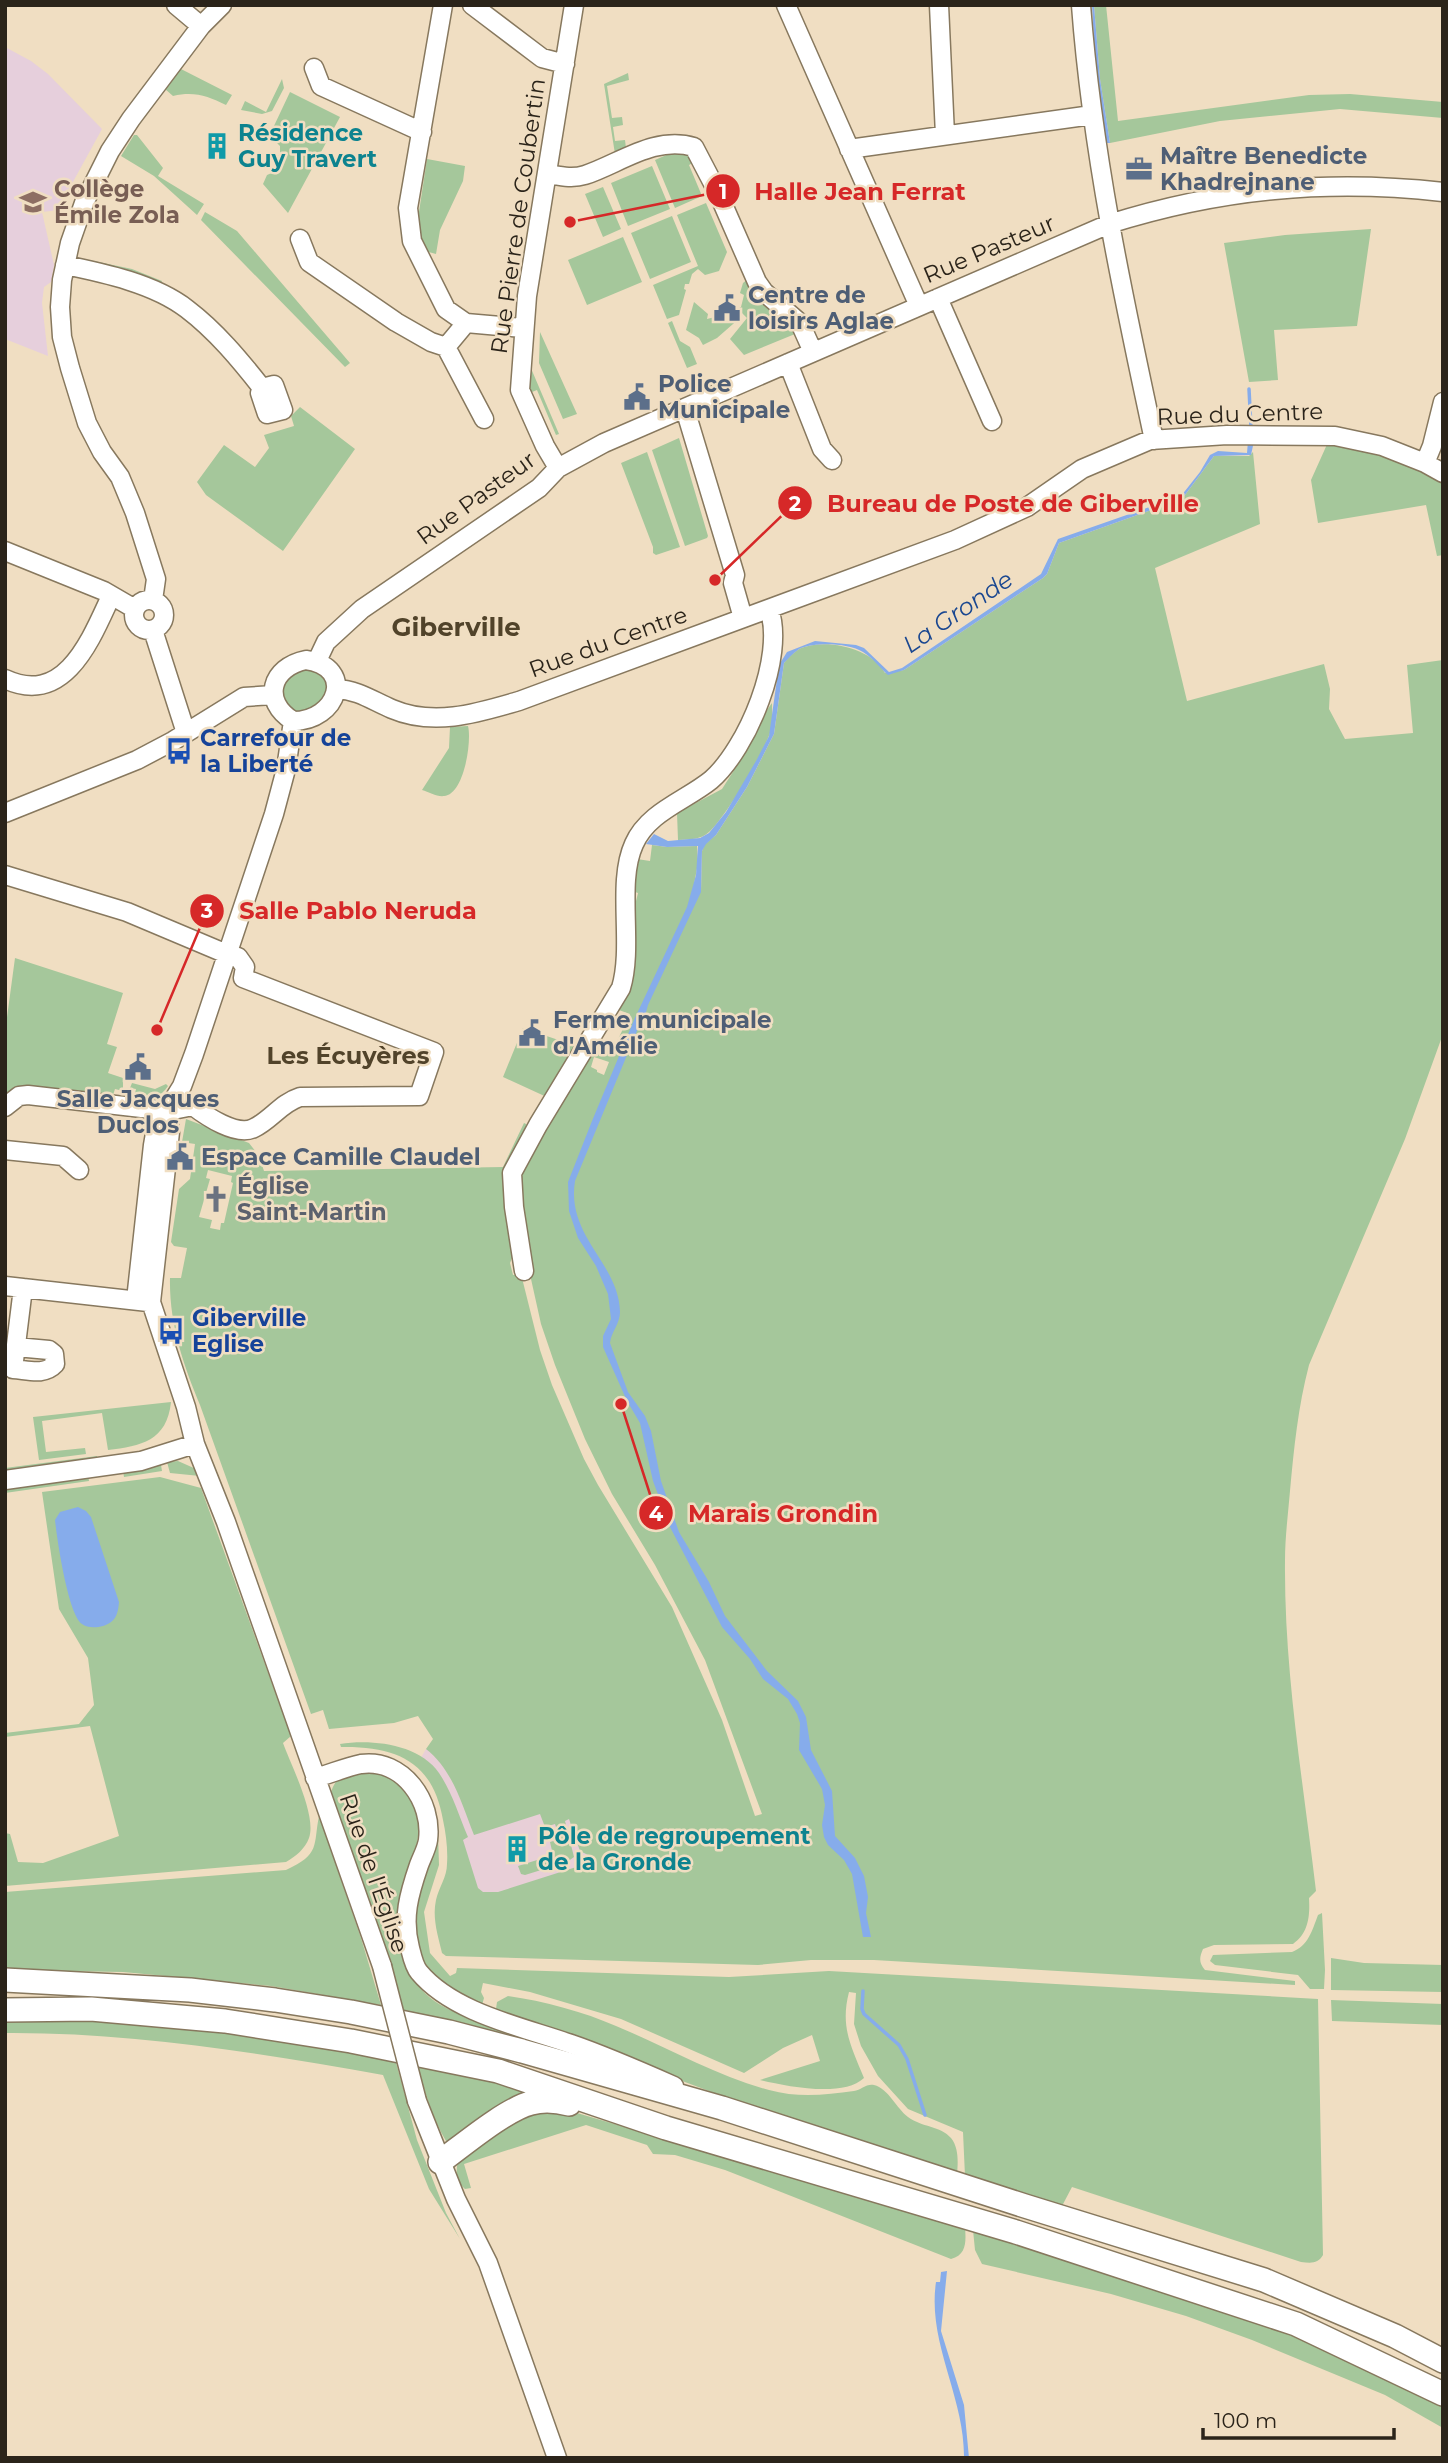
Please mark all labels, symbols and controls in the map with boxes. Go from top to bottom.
street label: Rue Pierre de Coubertin [485,77,551,355]
place label: Résidence Guy Travert [238,119,377,173]
building icon: Résidence Guy Travert [202,131,232,161]
place label: Maître Benedicte Khadrejnane [1160,142,1367,196]
office icon: Maître Benedicte Khadrejnane [1124,154,1154,184]
callout: Halle Jean Ferrat [705,169,980,214]
place label: Collège Émile Zola [54,175,180,229]
text: Halle Jean Ferrat [754,177,966,206]
text: 1 [719,179,727,204]
school or university icon: Collège Émile Zola [18,187,48,217]
street label: Rue Pasteur [919,209,1059,289]
place label: Centre de loisirs Aglae [748,281,894,335]
public building icon: Centre de loisirs Aglae [712,293,742,323]
place label: Police Municipale [658,370,790,424]
public building icon: Police Municipale [622,382,652,412]
street label: Rue du Centre [1156,397,1324,431]
street label: Rue Pasteur [411,445,541,551]
callout: Bureau de Poste de Giberville [778,481,1213,526]
text: Bureau de Poste de Giberville [827,489,1199,518]
text: 2 [789,491,801,516]
water label: La Gronde [897,564,1018,659]
street label: Rue du Centre [525,600,691,684]
district label: Giberville [391,611,521,643]
place label: Carrefour de la Liberté [200,724,351,778]
bus stop icon: Carrefour de la Liberté [164,736,194,766]
callout: Salle Pablo Neruda [190,889,491,934]
text: Salle Pablo Neruda [239,896,477,925]
text: 3 [200,898,213,923]
place label: Ferme municipale d'Amélie [553,1006,771,1060]
public building icon: Ferme municipale d'Amélie [517,1018,547,1048]
district label: Les Écuyères [267,1041,430,1070]
public building icon: Salle Jacques Duclos [123,1052,153,1082]
place label: Salle Jacques Duclos [57,1085,219,1139]
public building icon: Espace Camille Claudel [165,1142,195,1172]
place label: Espace Camille Claudel [201,1143,481,1171]
place label: Église Saint-Martin [237,1172,387,1226]
church icon: Église Saint-Martin [201,1184,231,1214]
place label: Giberville Eglise [192,1304,306,1358]
bus stop icon: Giberville Eglise [156,1316,186,1346]
callout: Marais Grondin [639,1491,892,1536]
text: Marais Grondin [688,1499,878,1528]
text: 4 [649,1501,664,1526]
street label: Rue de l'Église [334,1790,414,1956]
place label: Pôle de regroupement de la Gronde [538,1822,810,1876]
building icon: Pôle de regroupement de la Gronde [502,1834,532,1864]
scale bar [1203,2396,1394,2440]
text: 100 m [1214,2408,1277,2433]

